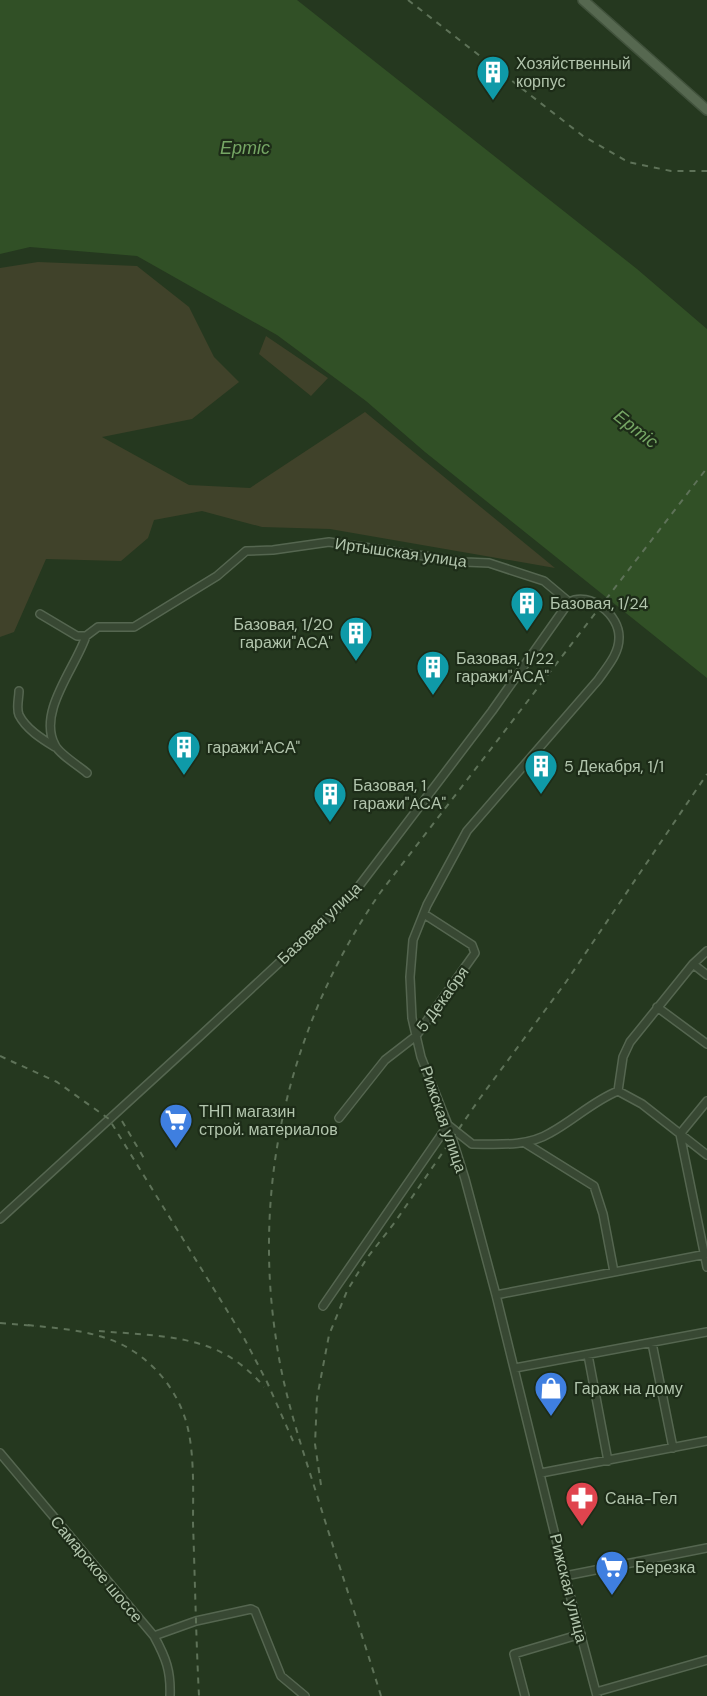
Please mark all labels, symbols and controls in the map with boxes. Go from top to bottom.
place label: Хозяйственный корпус [516,53,631,92]
building icon: Хозяйственный корпус [475,54,511,101]
water label: Ертіс [220,136,270,160]
water label: Ертіс [609,404,663,454]
street label: Иртышская улица [334,533,468,572]
building icon: Базовая, 1/24 [509,585,545,632]
place label: Базовая, 1/24 [550,593,649,614]
place label: Базовая, 1/20 гаражи"ACА" [233,614,333,653]
building icon: Базовая, 1/20 гаражи"ACА" [338,615,374,662]
place label: Базовая, 1/22 гаражи"ACА" [456,648,554,687]
building icon: Базовая, 1/22 гаражи"ACА" [415,649,451,696]
building icon: гаражи"ACА" [166,729,202,776]
place label: гаражи"ACА" [207,737,301,758]
building icon: 5 Декабря, 1/1 [523,748,559,795]
place label: 5 Декабря, 1/1 [564,756,664,777]
place label: Базовая, 1 гаражи"ACА" [353,775,447,814]
building icon: Базовая, 1 гаражи"ACА" [312,776,348,823]
street label: Базовая улица [273,878,366,969]
street label: 5 Декабря [411,962,473,1036]
street label: Рижская улица [415,1063,472,1175]
place label: ТНП магазин строй. материалов [199,1101,338,1140]
supermarket icon: ТНП магазин строй. материалов [158,1102,194,1149]
shop icon: Гараж на дому [533,1370,569,1417]
place label: Гараж на дому [574,1378,683,1399]
pharmacy icon: Сана-Гел [564,1480,600,1527]
place label: Сана-Гел [605,1488,677,1509]
street label: Самарское шоссе [46,1512,148,1627]
street label: Рижская улица [545,1532,592,1645]
supermarket icon: Березка [594,1549,630,1596]
place label: Березка [635,1557,696,1578]

